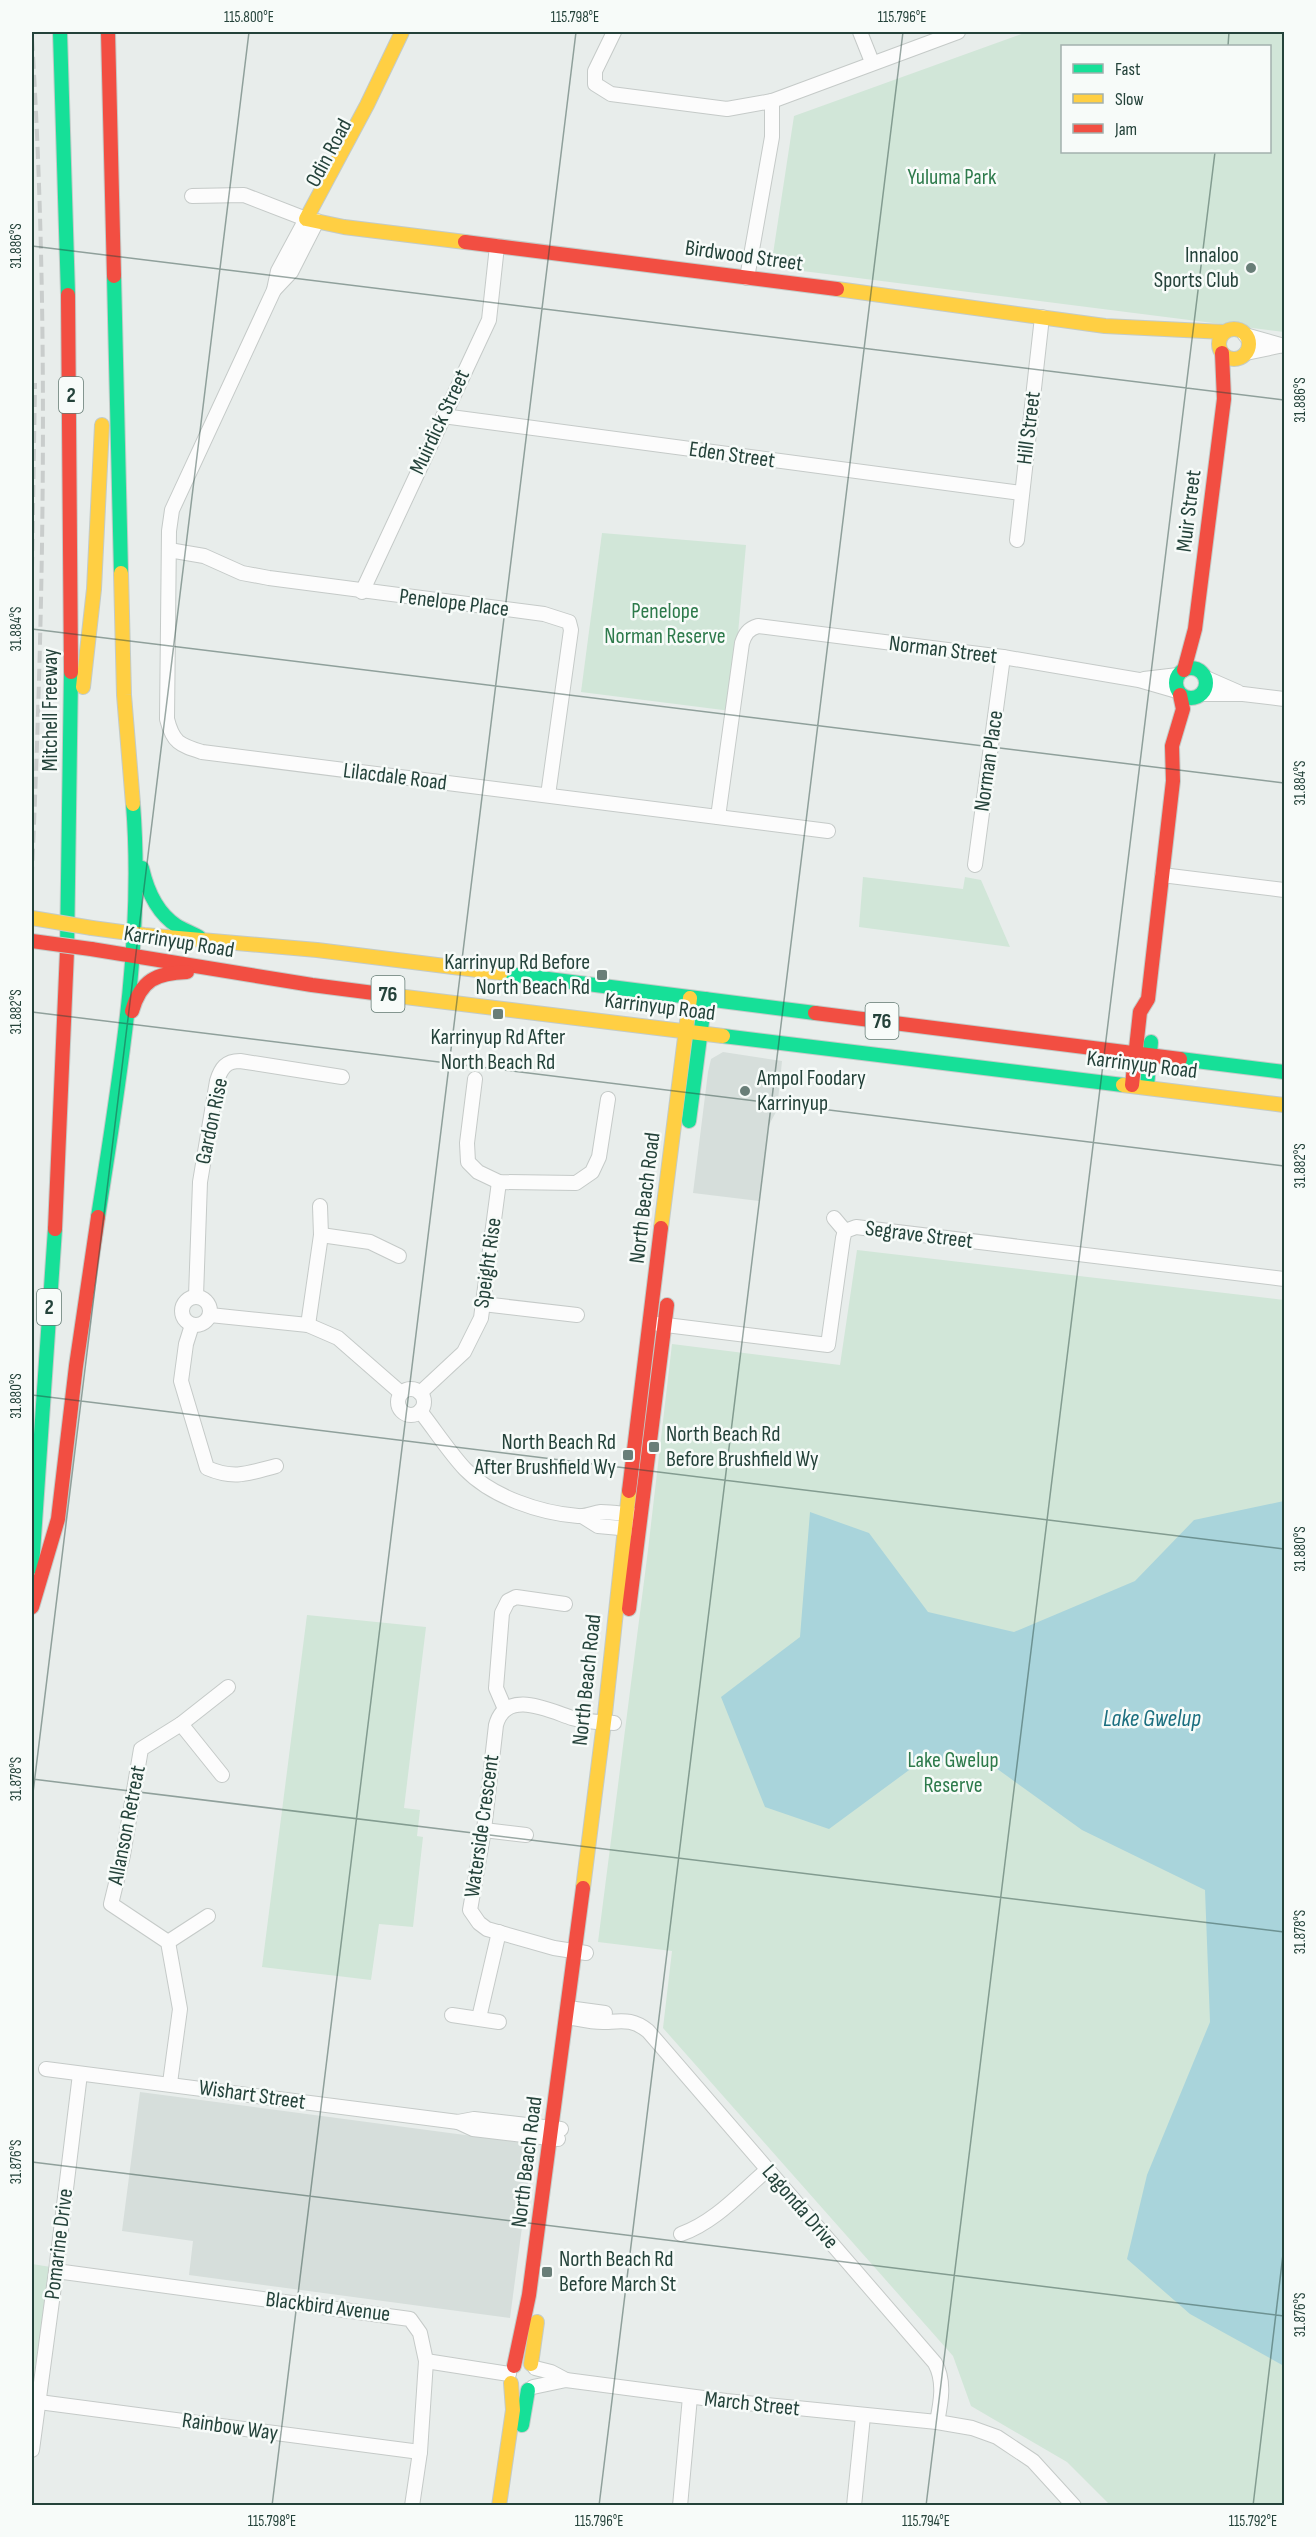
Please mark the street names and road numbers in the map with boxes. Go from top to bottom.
street label: Odin Road [300,114,358,192]
street label: Birdwood Street [683,234,805,278]
street label: Muirdick Street [404,365,476,479]
road number: 2 [59,377,83,413]
street label: Hill Street [1011,390,1047,466]
street label: Eden Street [687,436,777,474]
street label: Muir Street [1171,468,1207,554]
street label: Penelope Place [398,583,510,623]
street label: Norman Street [887,630,999,670]
street label: Mitchell Freeway [37,648,64,772]
street label: Norman Place [969,709,1009,813]
street label: Lilacdale Road [342,757,448,797]
street label: Karrinyup Road [122,920,236,964]
road number: 76 [372,976,404,1012]
street label: Karrinyup Road [603,987,717,1027]
road number: 76 [866,1003,898,1039]
street label: Karrinyup Road [1085,1045,1199,1085]
street label: Gardon Rise [190,1075,234,1167]
street label: North Beach Road [624,1131,666,1265]
street label: Segrave Street [864,1215,975,1255]
street label: Speight Rise [468,1216,508,1310]
road number: 2 [37,1289,61,1325]
street label: North Beach Road [567,1613,607,1747]
street label: Waterside Crescent [459,1752,505,1899]
street label: Allanson Retreat [102,1763,152,1888]
street label: Wishart Street [197,2074,307,2116]
street label: North Beach Road [506,2095,548,2229]
street label: Lagonda Drive [756,2159,844,2255]
street label: Pomarine Drive [39,2187,79,2301]
street label: Blackbird Avenue [264,2286,392,2328]
street label: March Street [703,2386,801,2422]
street label: Rainbow Way [180,2407,280,2447]

